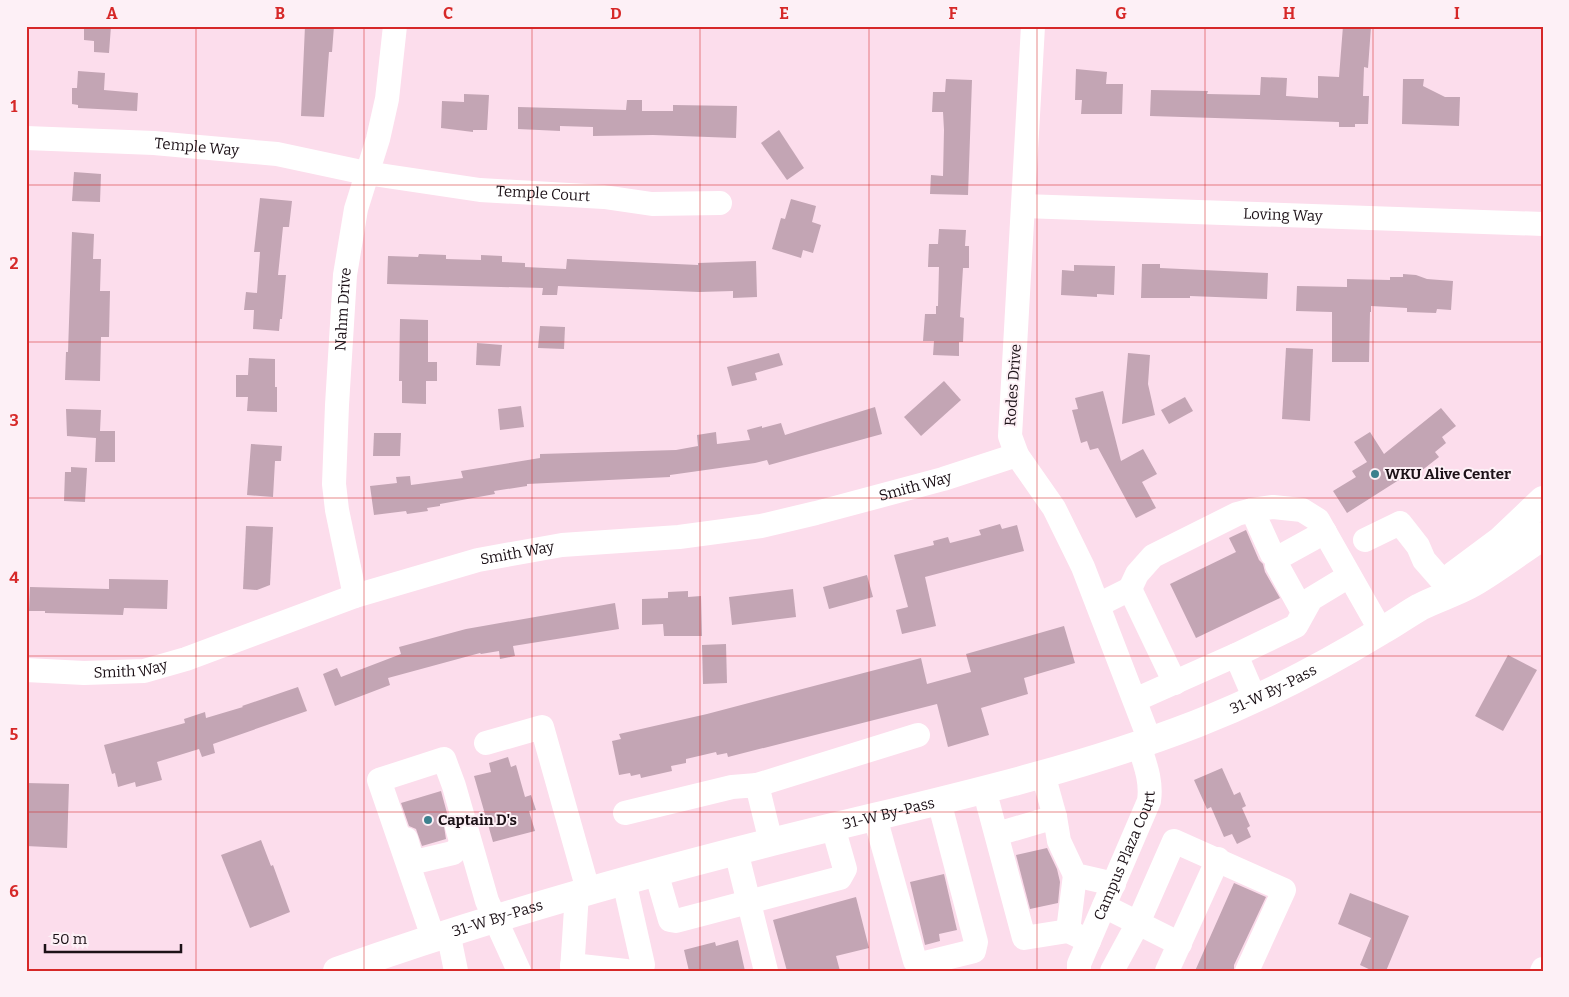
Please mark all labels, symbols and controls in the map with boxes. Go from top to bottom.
text: A [106,4,118,23]
text: B [275,4,285,23]
text: C [443,4,453,23]
text: D [610,4,622,23]
text: E [779,4,789,23]
text: F [949,4,958,23]
text: G [1115,4,1127,23]
text: H [1283,4,1296,23]
text: I [1454,4,1460,23]
text: 1 [11,97,18,116]
street label: Temple Way [154,134,240,160]
street label: Temple Court [495,182,591,205]
street label: Loving Way [1243,205,1323,225]
text: 2 [9,254,19,273]
street label: Nahm Drive [331,266,355,352]
street label: Rodes Drive [1001,343,1025,427]
text: 3 [9,411,19,430]
place label: WKU Alive Center [1385,465,1511,483]
street label: Smith Way [877,468,954,505]
marker: WKU Alive Center [1369,468,1381,480]
street label: Smith Way [479,538,556,568]
text: 4 [9,568,19,587]
street label: Smith Way [93,656,170,682]
street label: 31-W By-Pass [1227,661,1320,718]
text: 5 [10,725,19,744]
street label: Campus Plaza Court [1090,790,1159,923]
street label: 31-W By-Pass [841,794,937,833]
place label: Captain D's [438,811,517,829]
marker: Captain D's [422,814,434,826]
text: 6 [9,882,19,901]
street label: 31-W By-Pass [450,896,545,941]
scale bar [45,922,181,954]
text: 50 m [52,930,88,948]

